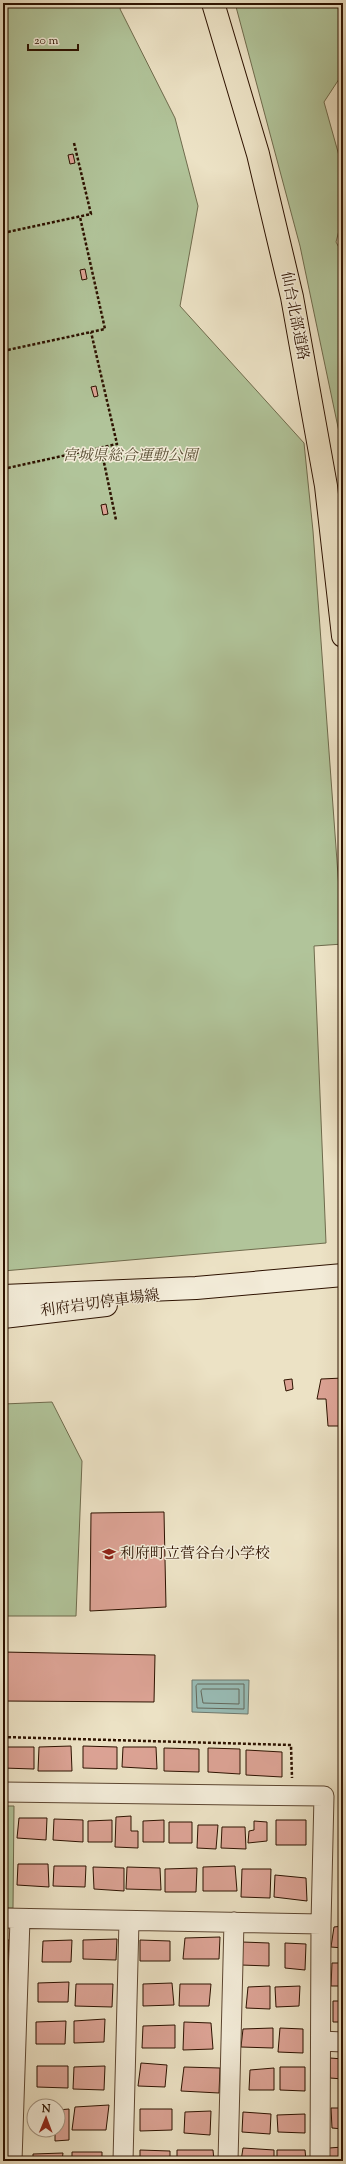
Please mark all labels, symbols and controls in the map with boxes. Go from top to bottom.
scale bar [28,26,78,52]
text: 20 m [34,32,59,50]
street label: 仙台北部道路 [275,270,313,362]
park label: 宮城県総合運動公園 [62,446,200,467]
street label: 利府岩切停車場線 [39,1285,161,1323]
place label: 利府町立菅谷台小学校 [120,1544,270,1565]
school or university icon: 利府町立菅谷台小学校 [101,1546,117,1562]
north arrow [26,2098,66,2138]
text: N [41,2101,51,2117]

